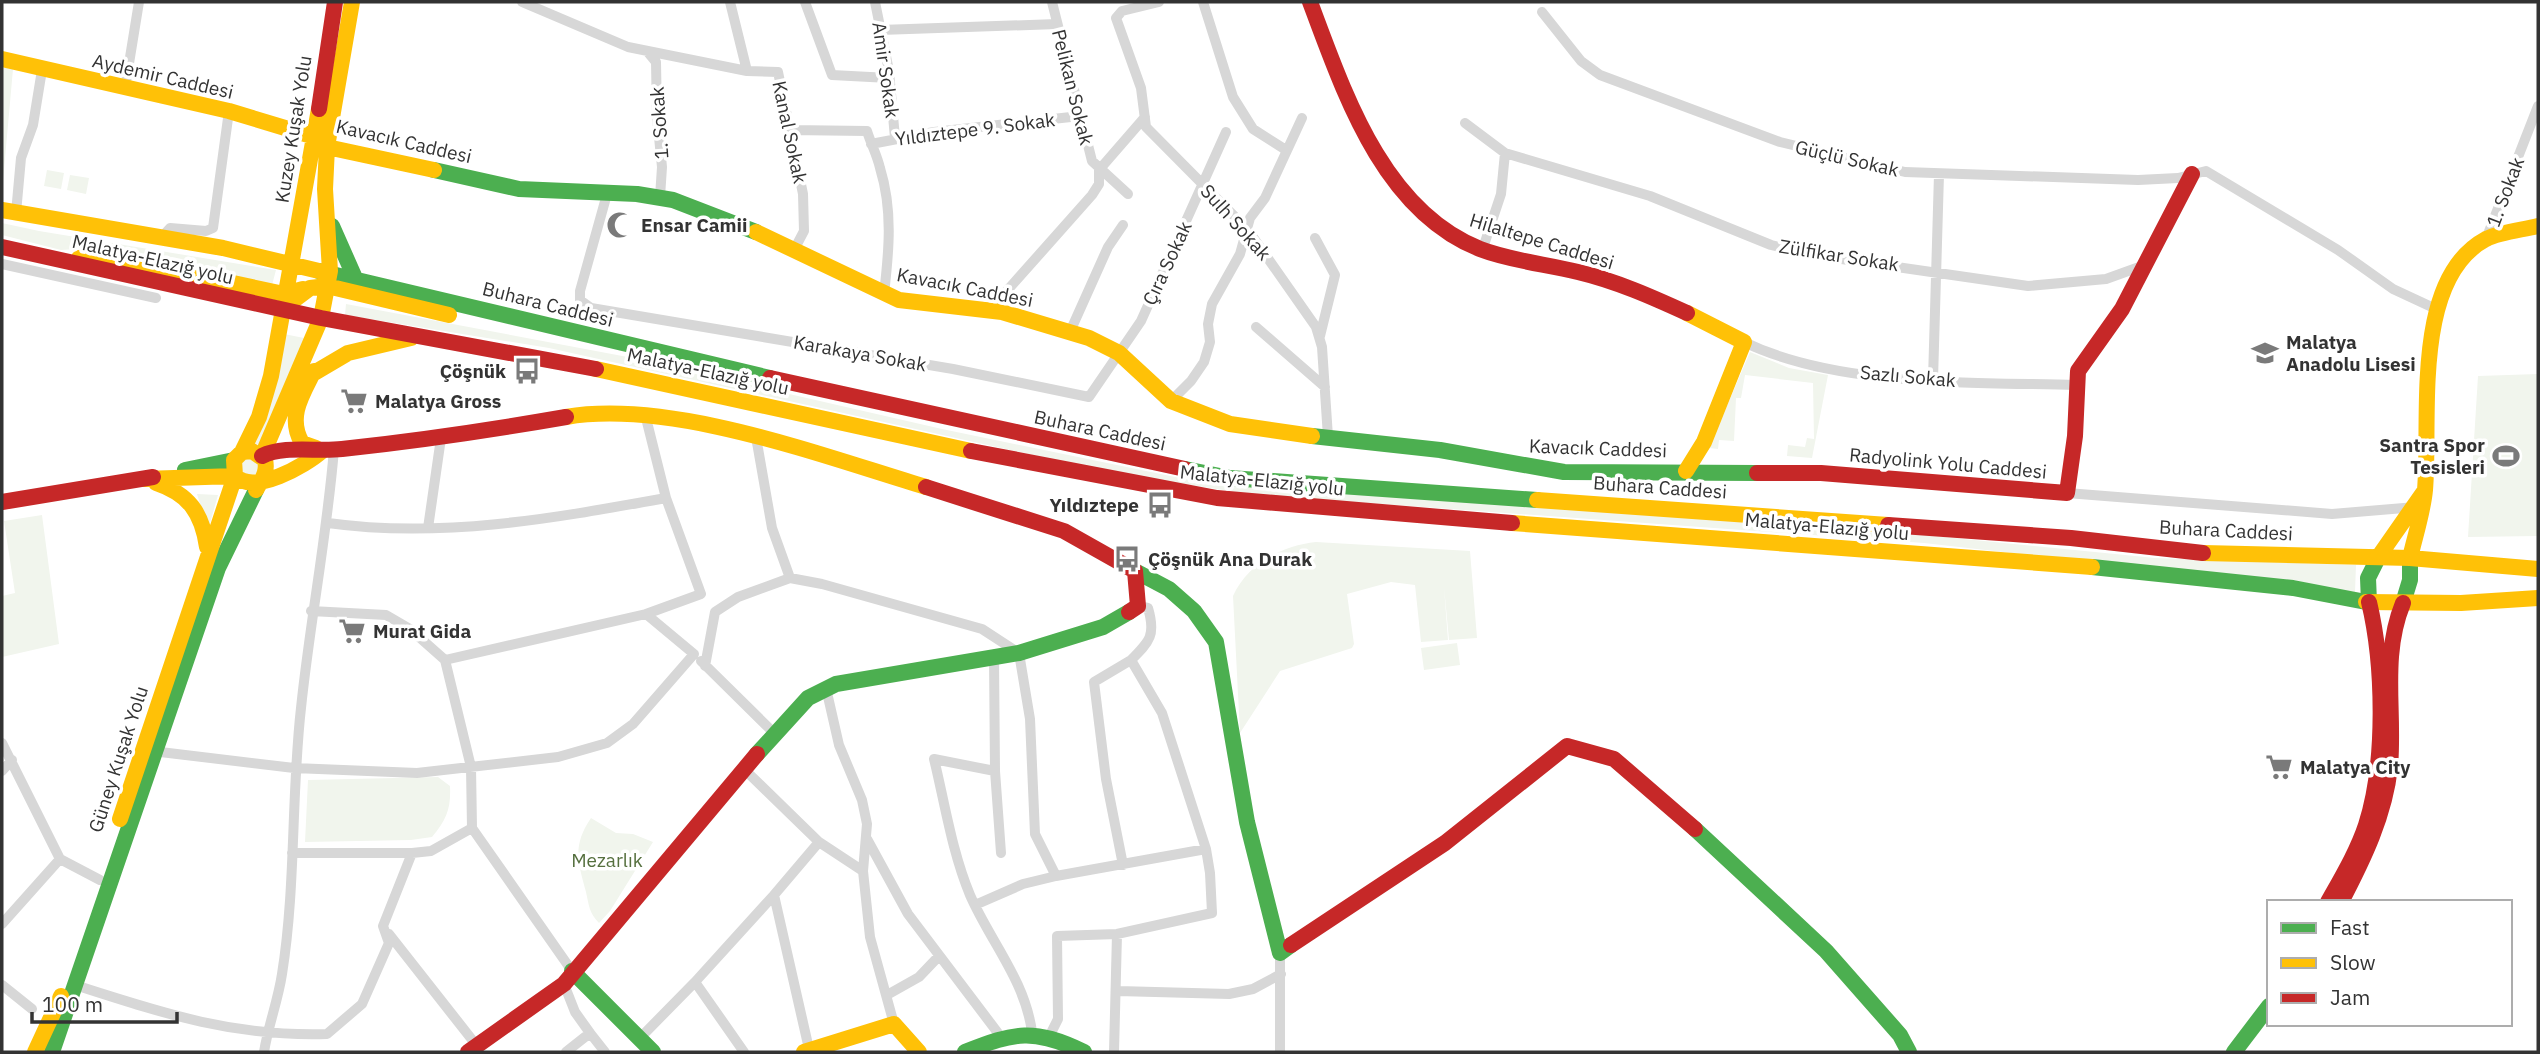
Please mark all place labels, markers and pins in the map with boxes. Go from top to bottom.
mosque icon: Ensar Camii [605,210,635,240]
place label: Ensar Camii [641,213,747,237]
place label: Malatya Anadolu Lisesi [2286,330,2416,376]
school or university icon: Malatya Anadolu Lisesi [2250,338,2280,368]
bus stop icon: Çöşnük [512,356,542,386]
place label: Çöşnük [440,359,506,383]
supermarket icon: Malatya Gross [339,386,369,416]
place label: Malatya Gross [375,389,501,413]
place label: Santra Spor Tesisleri [2379,433,2485,479]
sports icon: Santra Spor Tesisleri [2491,441,2521,471]
bus stop icon: Yıldıztepe [1145,490,1175,520]
place label: Yıldıztepe [1049,493,1139,517]
bus stop icon: Çöşnük Ana Durak [1112,544,1142,574]
place label: Çöşnük Ana Durak [1148,547,1312,571]
supermarket icon: Murat Gida [337,616,367,646]
place label: Murat Gida [373,619,471,643]
supermarket icon: Malatya City [2264,752,2294,782]
place label: Malatya City [2300,755,2411,779]

